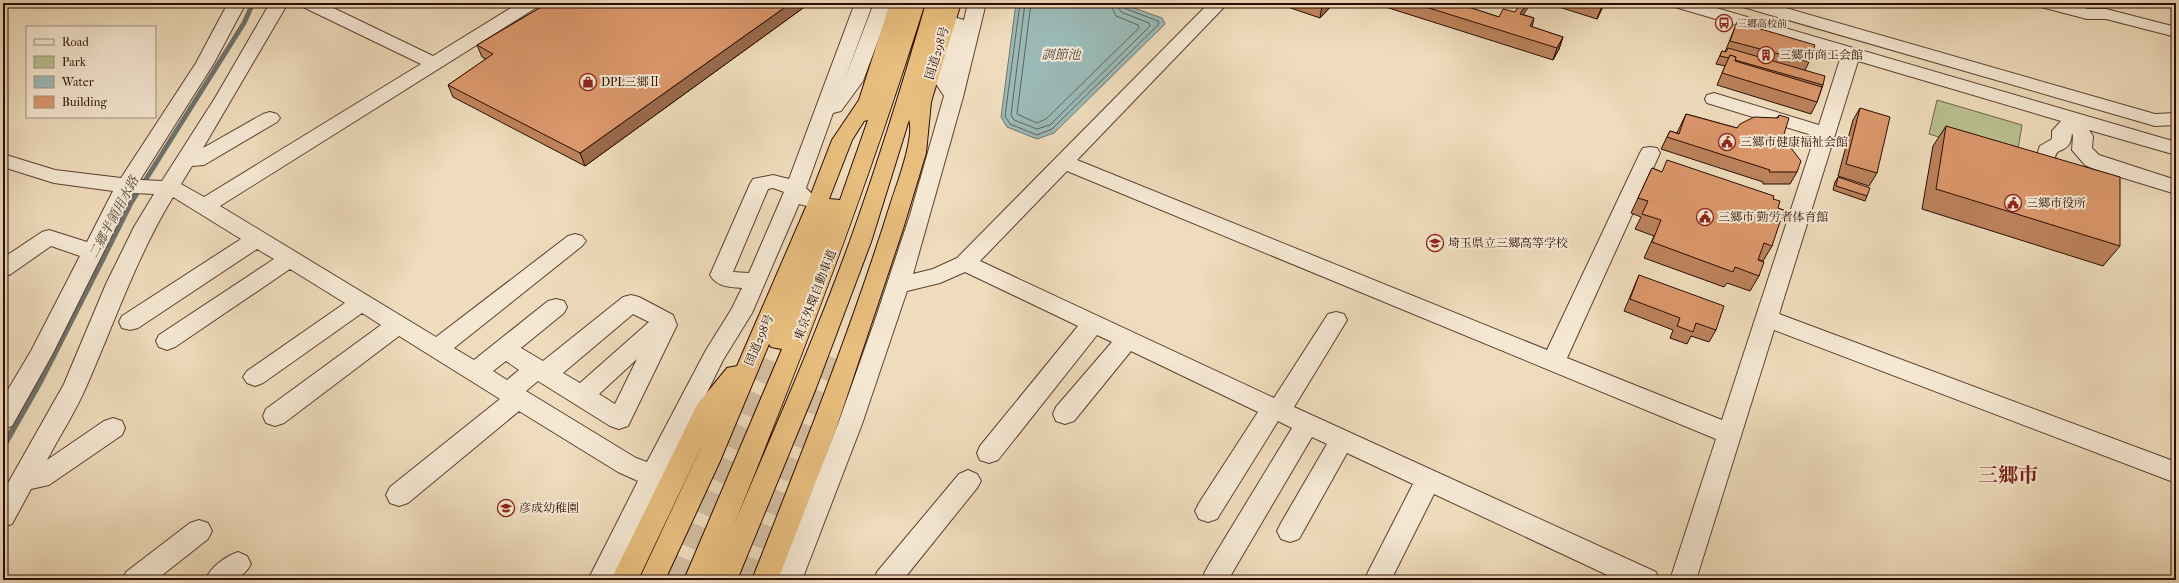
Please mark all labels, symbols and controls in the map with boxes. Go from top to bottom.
bus stop icon: 三郷高校前 [1714,13,1734,33]
place label: 三郷高校前 [1737,18,1787,30]
street label: 国道298号 [922,25,952,81]
legend [26,26,156,118]
text: Road [62,35,89,49]
building icon: 三郷市商工会館 [1756,45,1776,65]
water label: 調節池 [1041,47,1082,62]
place label: 三郷市商工会館 [1779,48,1863,62]
text: Park [62,55,87,69]
shop icon: DPL三郷Ⅱ [578,72,598,92]
text: Water [61,75,95,89]
place label: DPL三郷Ⅱ [601,75,660,89]
text: Building [62,95,107,109]
public building icon: 三郷市健康福祉会館 [1717,132,1737,152]
place label: 三郷市健康福祉会館 [1740,135,1848,149]
water label: 二郷半領用水路 [85,173,142,261]
public building icon: 三郷市役所 [2003,193,2023,213]
place label: 三郷市役所 [2026,196,2086,210]
public building icon: 三郷市 勤労者体育館 [1695,207,1715,227]
place label: 三郷市 勤労者体育館 [1718,210,1829,224]
school or university icon: 埼玉県立三郷高等学校 [1425,233,1445,253]
place label: 埼玉県立三郷高等学校 [1448,236,1568,250]
street label: 東京外環自動車道 [791,248,839,342]
street label: 国道298号 [742,312,776,368]
district label: 三郷市 [1978,464,2038,487]
school or university icon: 彦成幼稚園 [496,498,516,518]
place label: 彦成幼稚園 [519,501,579,515]

